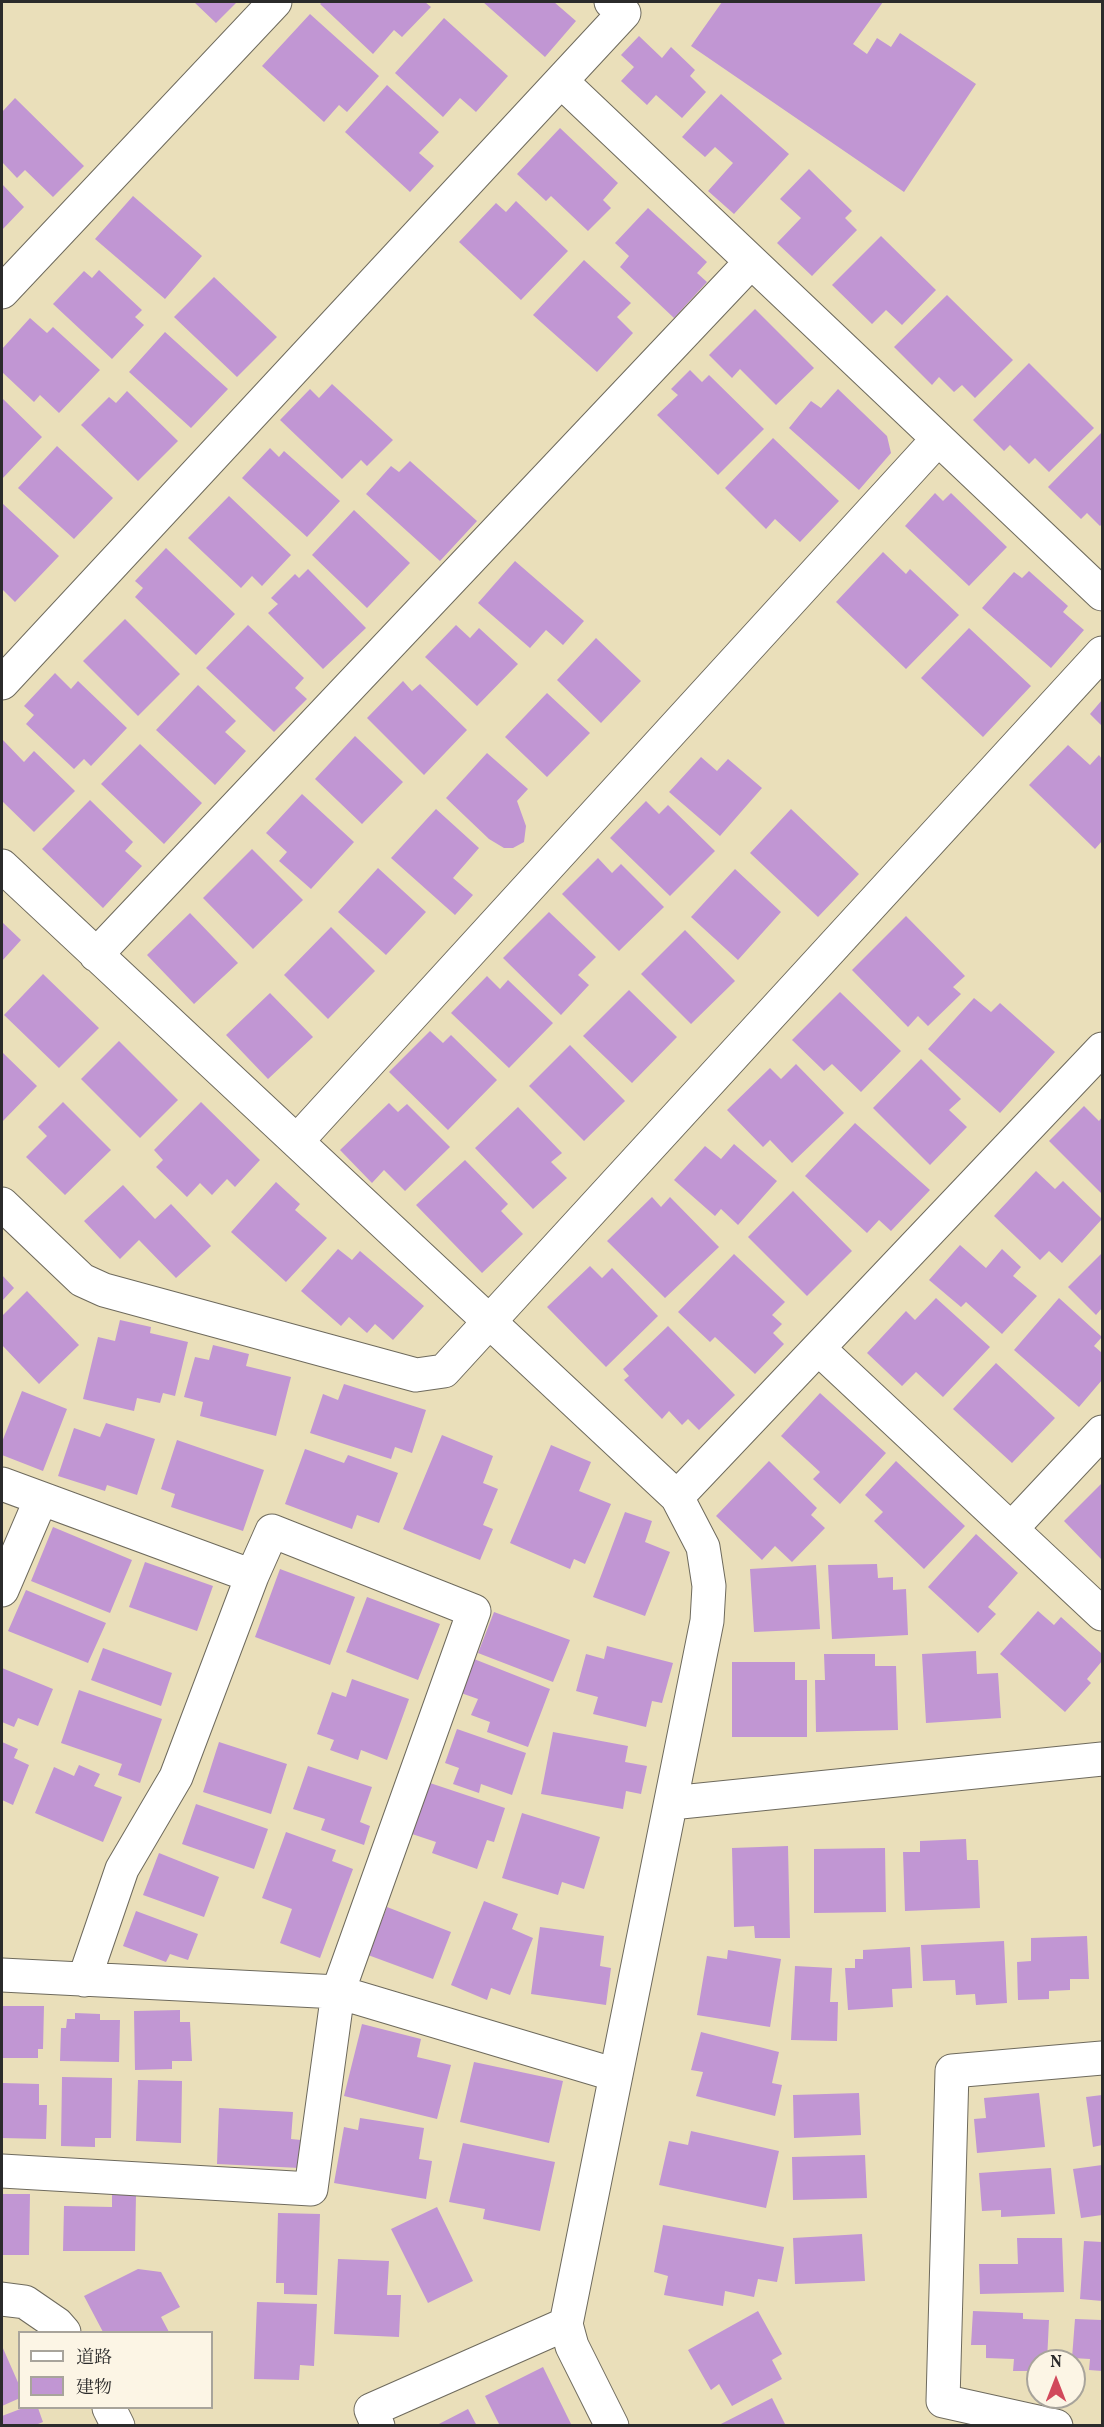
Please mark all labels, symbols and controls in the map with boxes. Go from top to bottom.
legend [18,2331,213,2409]
text: 道路 [76,2346,112,2371]
north arrow [1026,2349,1086,2409]
text: N [1050,2352,1062,2374]
text: 建物 [76,2376,112,2401]

